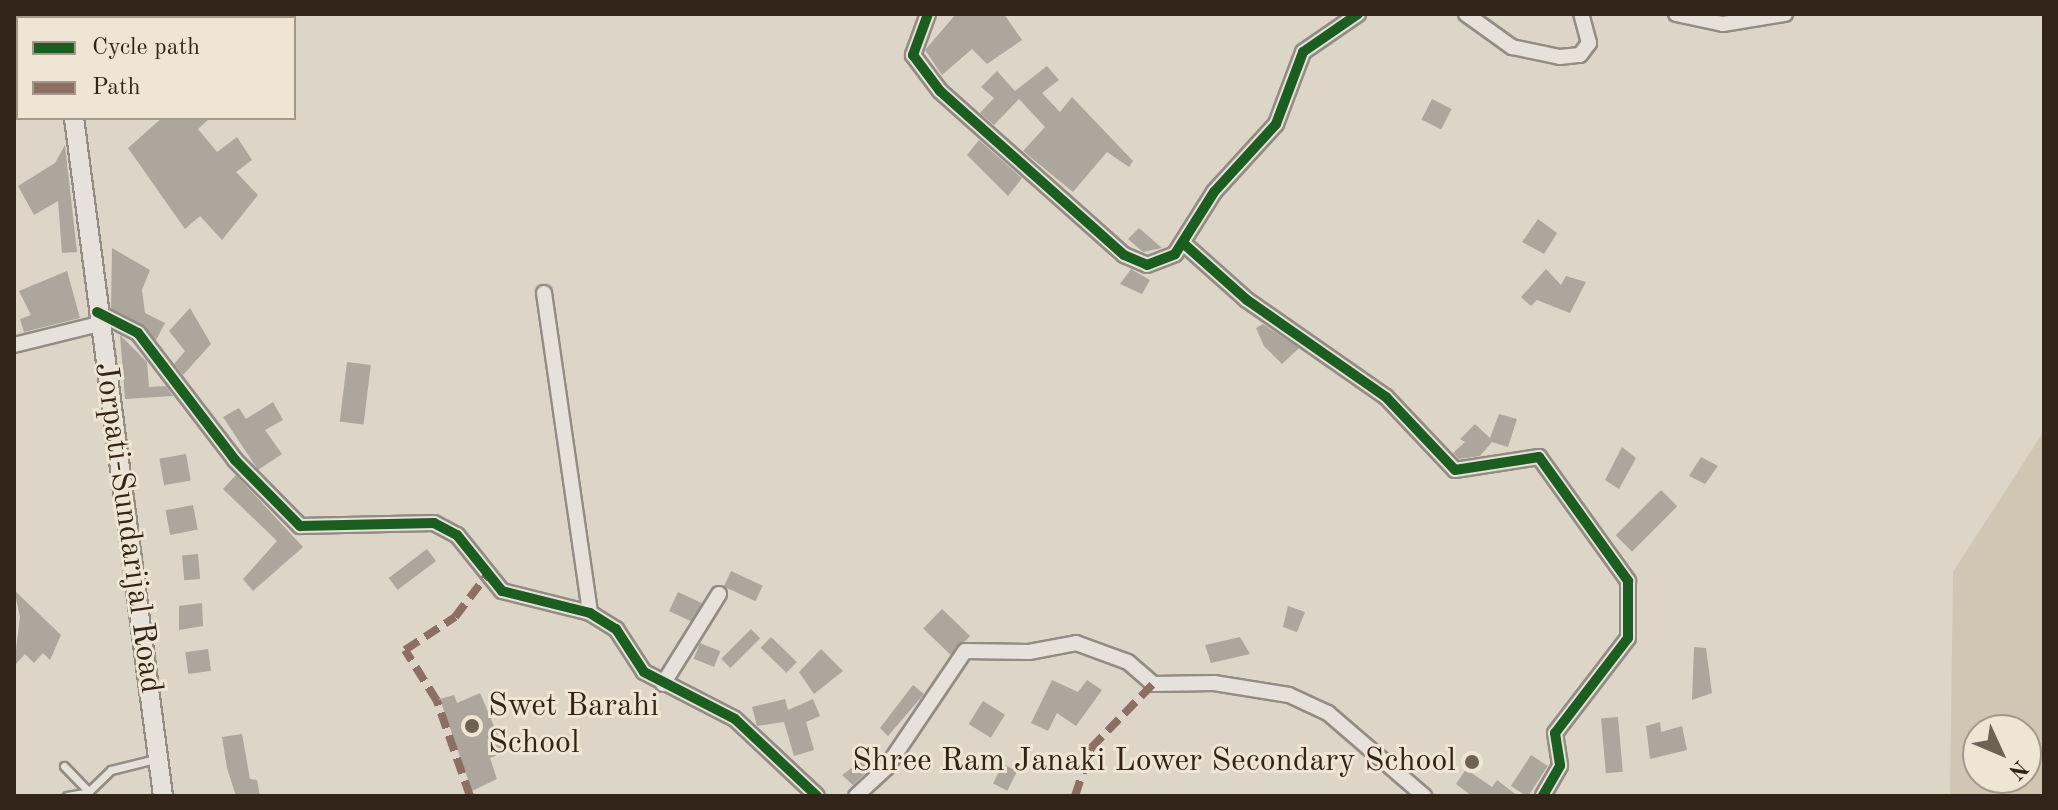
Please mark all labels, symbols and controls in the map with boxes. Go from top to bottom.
legend [16,16,296,120]
text: Cycle path [92,36,200,60]
text: Path [92,76,141,100]
street label: Jorpati-Sundarijal Road [85,360,169,696]
place label: Swet Barahi School [488,689,659,764]
north arrow [1962,714,2042,794]
marker: Swet Barahi School [463,717,481,735]
place label: Shree Ram Janaki Lower Secondary School [852,743,1456,781]
marker: Shree Ram Janaki Lower Secondary School [1463,753,1481,771]
text: N [2004,756,2032,783]

